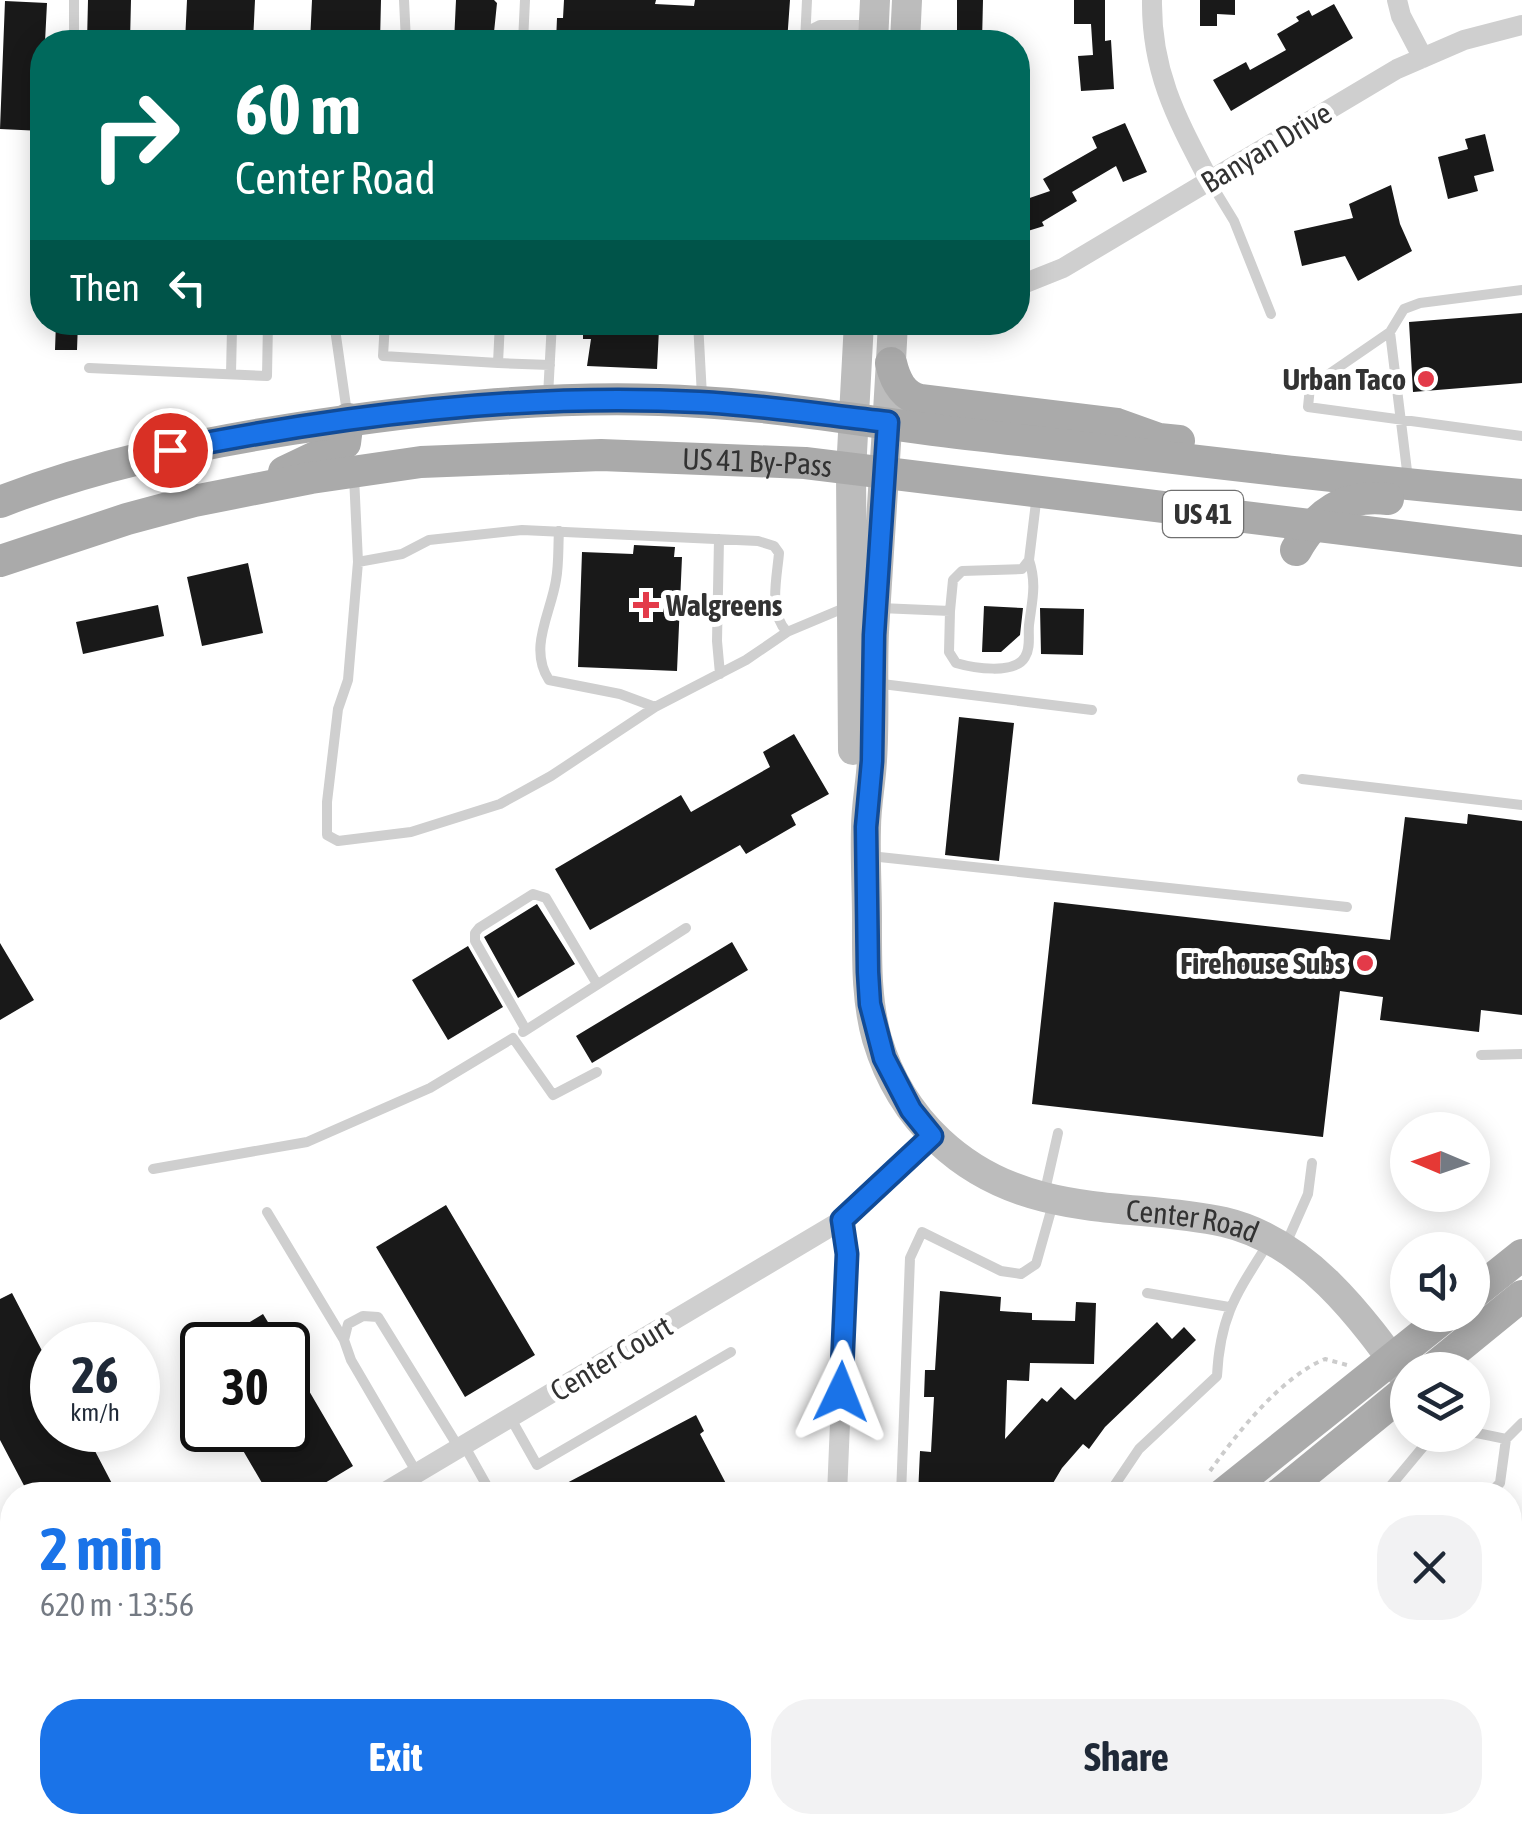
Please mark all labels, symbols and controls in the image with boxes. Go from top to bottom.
text: 60 m [235,69,361,149]
icon: right [70,70,200,200]
street label: Banyan Drive [1195,95,1337,199]
text: Center Road [235,152,436,204]
icon: left [160,260,215,315]
text: Then [70,266,140,309]
place label: Urban Taco [1282,362,1406,396]
marker: Urban Taco [1415,368,1437,390]
pin [128,408,213,493]
icon: arrive [143,423,198,478]
street label: US 41 By-Pass [682,441,834,483]
road number: US 41 [1163,491,1243,537]
place label: Walgreens [665,588,783,622]
marker: Walgreens [635,594,657,616]
place label: Firehouse Subs [1180,946,1345,980]
marker: Firehouse Subs [1354,952,1376,974]
north arrow [1390,1112,1490,1212]
map controls [1390,1112,1490,1452]
street label: Center Road [1125,1193,1264,1249]
button: sound [1390,1232,1490,1332]
street label: Center Court [544,1308,678,1408]
speed limit sign: 30 [180,1322,310,1452]
position arrow [789,1340,893,1444]
text: 26 [71,1346,118,1404]
button: layers [1390,1352,1490,1452]
text: km/h [70,1398,120,1426]
text: 2 min [40,1514,163,1583]
button: close [1377,1515,1482,1620]
text: 620 m · 13:56 [40,1586,194,1623]
button: Exit [40,1699,751,1814]
button: Share [771,1699,1482,1814]

